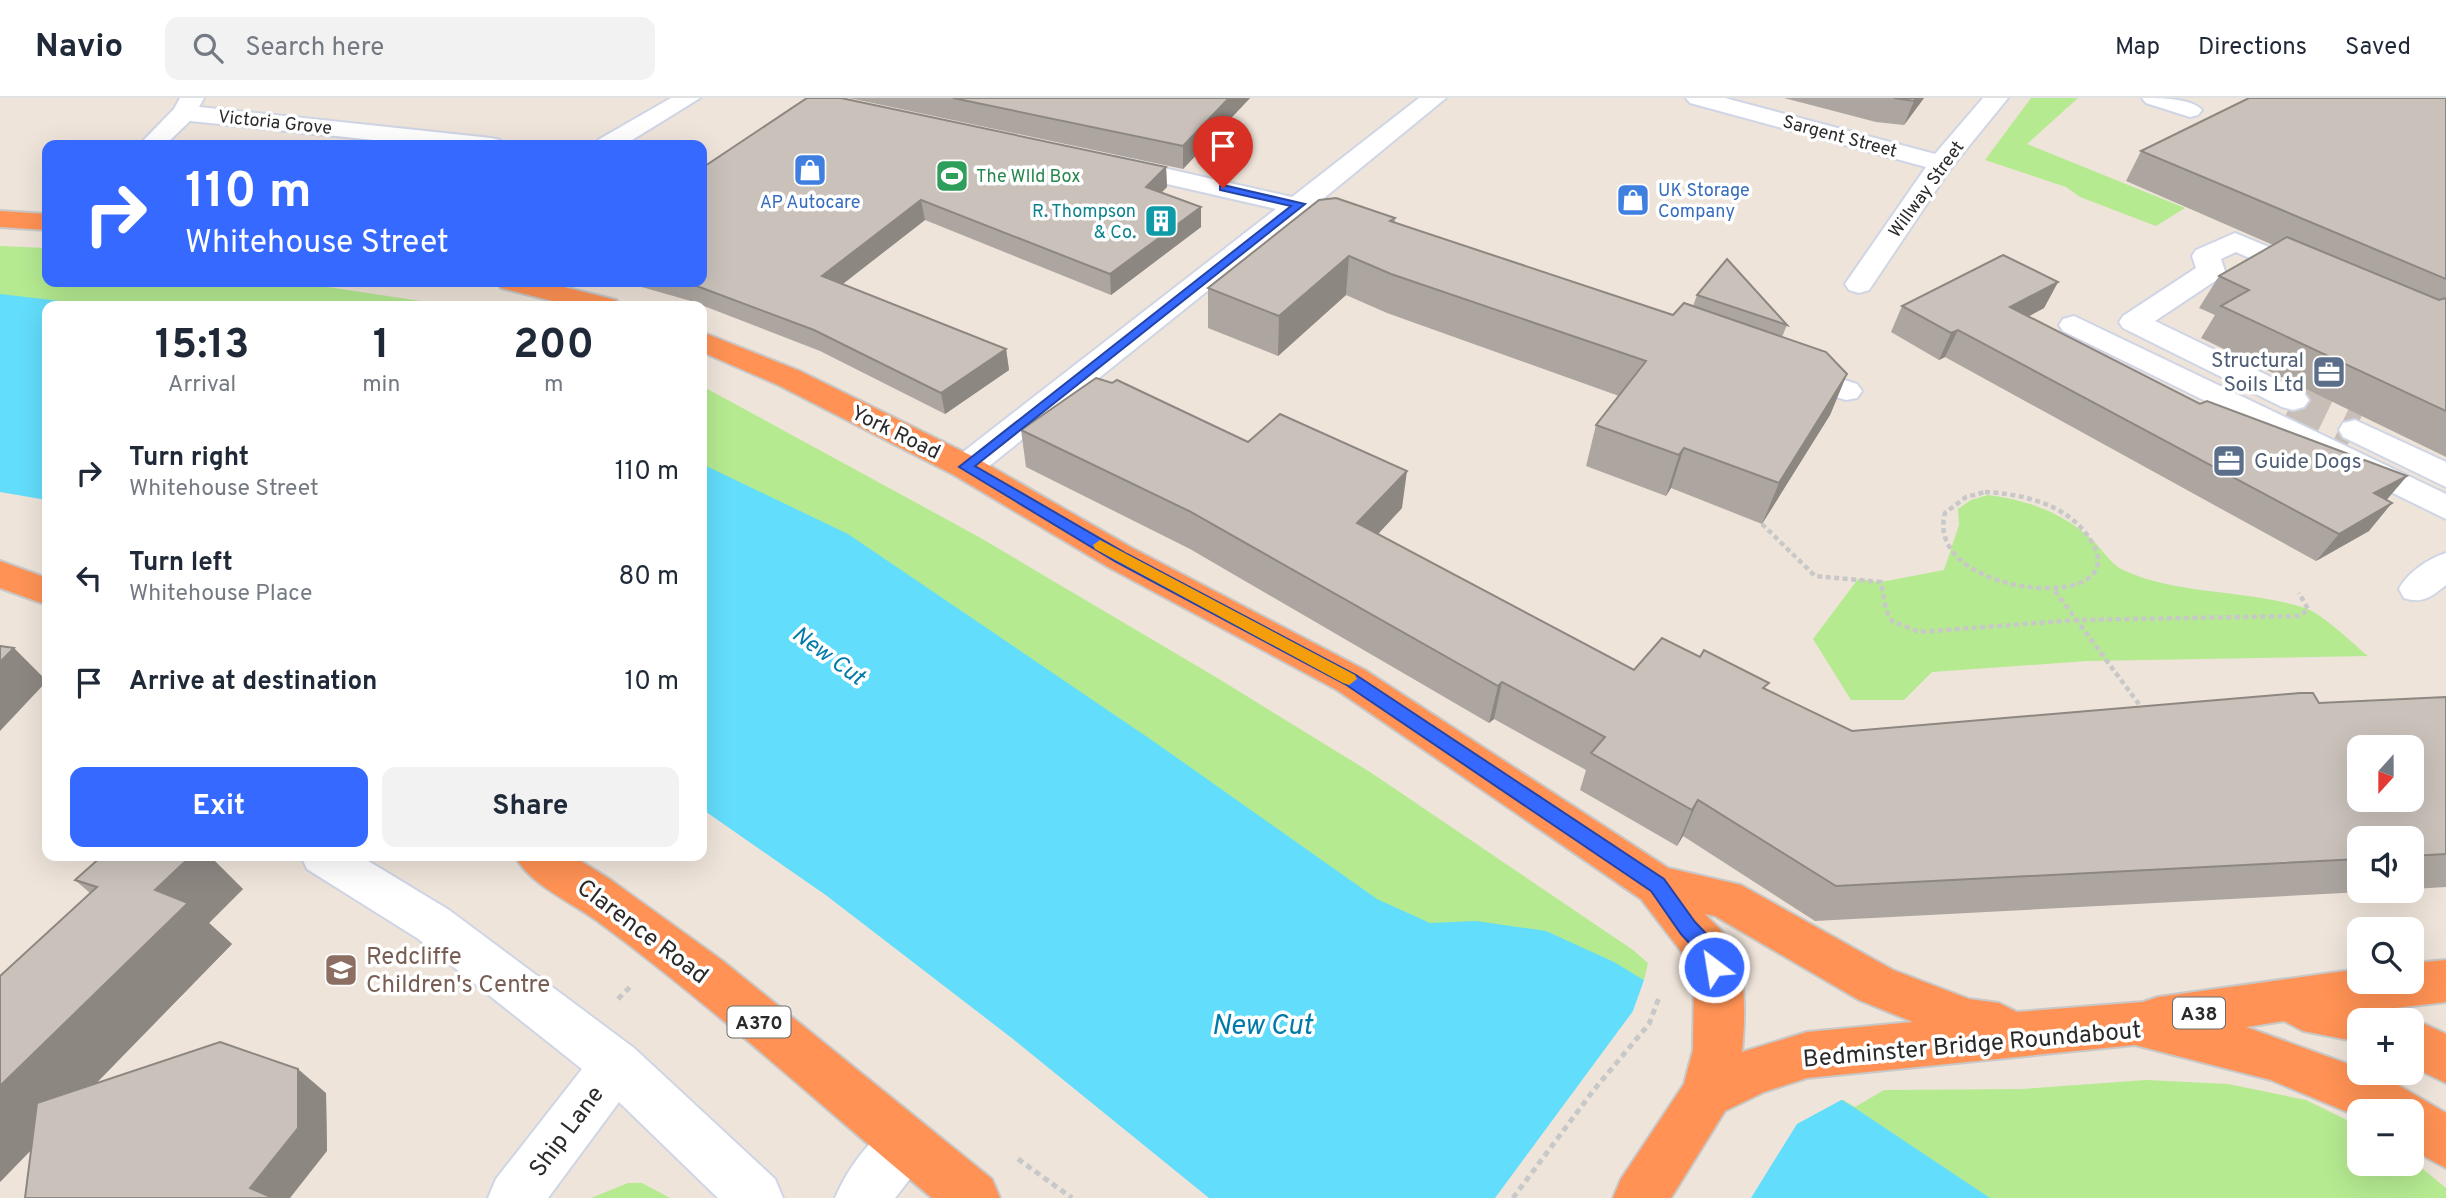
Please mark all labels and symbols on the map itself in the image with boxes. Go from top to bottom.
street label: Victoria Grove [217,106,333,141]
street label: Sargent Street [1780,111,1899,164]
pin [1193,116,1253,188]
street label: Willway Street [1884,137,1970,243]
shop icon: AP Autocare [791,151,829,189]
sports icon: The WIld Box [933,157,971,195]
place label: The WIld Box [976,166,1081,189]
place label: UK Storage Company [1658,180,1750,224]
shop icon: UK Storage Company [1614,181,1652,219]
place label: AP Autocare [760,192,860,215]
place label: R. Thompson & Co. [1032,201,1136,245]
building icon: R. Thompson & Co. [1142,202,1180,240]
place label: Structural Soils Ltd [2211,348,2304,399]
office icon: Structural Soils Ltd [2310,353,2348,391]
street label: York Road [846,400,944,466]
office icon: Guide Dogs [2210,442,2248,480]
place label: Guide Dogs [2254,449,2361,476]
water label: New Cut [785,621,871,694]
north arrow [2347,735,2424,812]
street label: Clarence Road [570,873,713,992]
position arrow [1677,930,1751,1004]
place label: Redcliffe Children's Centre [366,943,550,1001]
school or university icon: Redcliffe Children's Centre [322,951,360,989]
road number: A38 [2173,998,2225,1029]
road number: A370 [728,1006,790,1038]
water label: New Cut [1211,1009,1315,1045]
street label: Bedminster Bridge Roundabout [1802,1016,2143,1076]
street label: Ship Lane [524,1081,612,1184]

